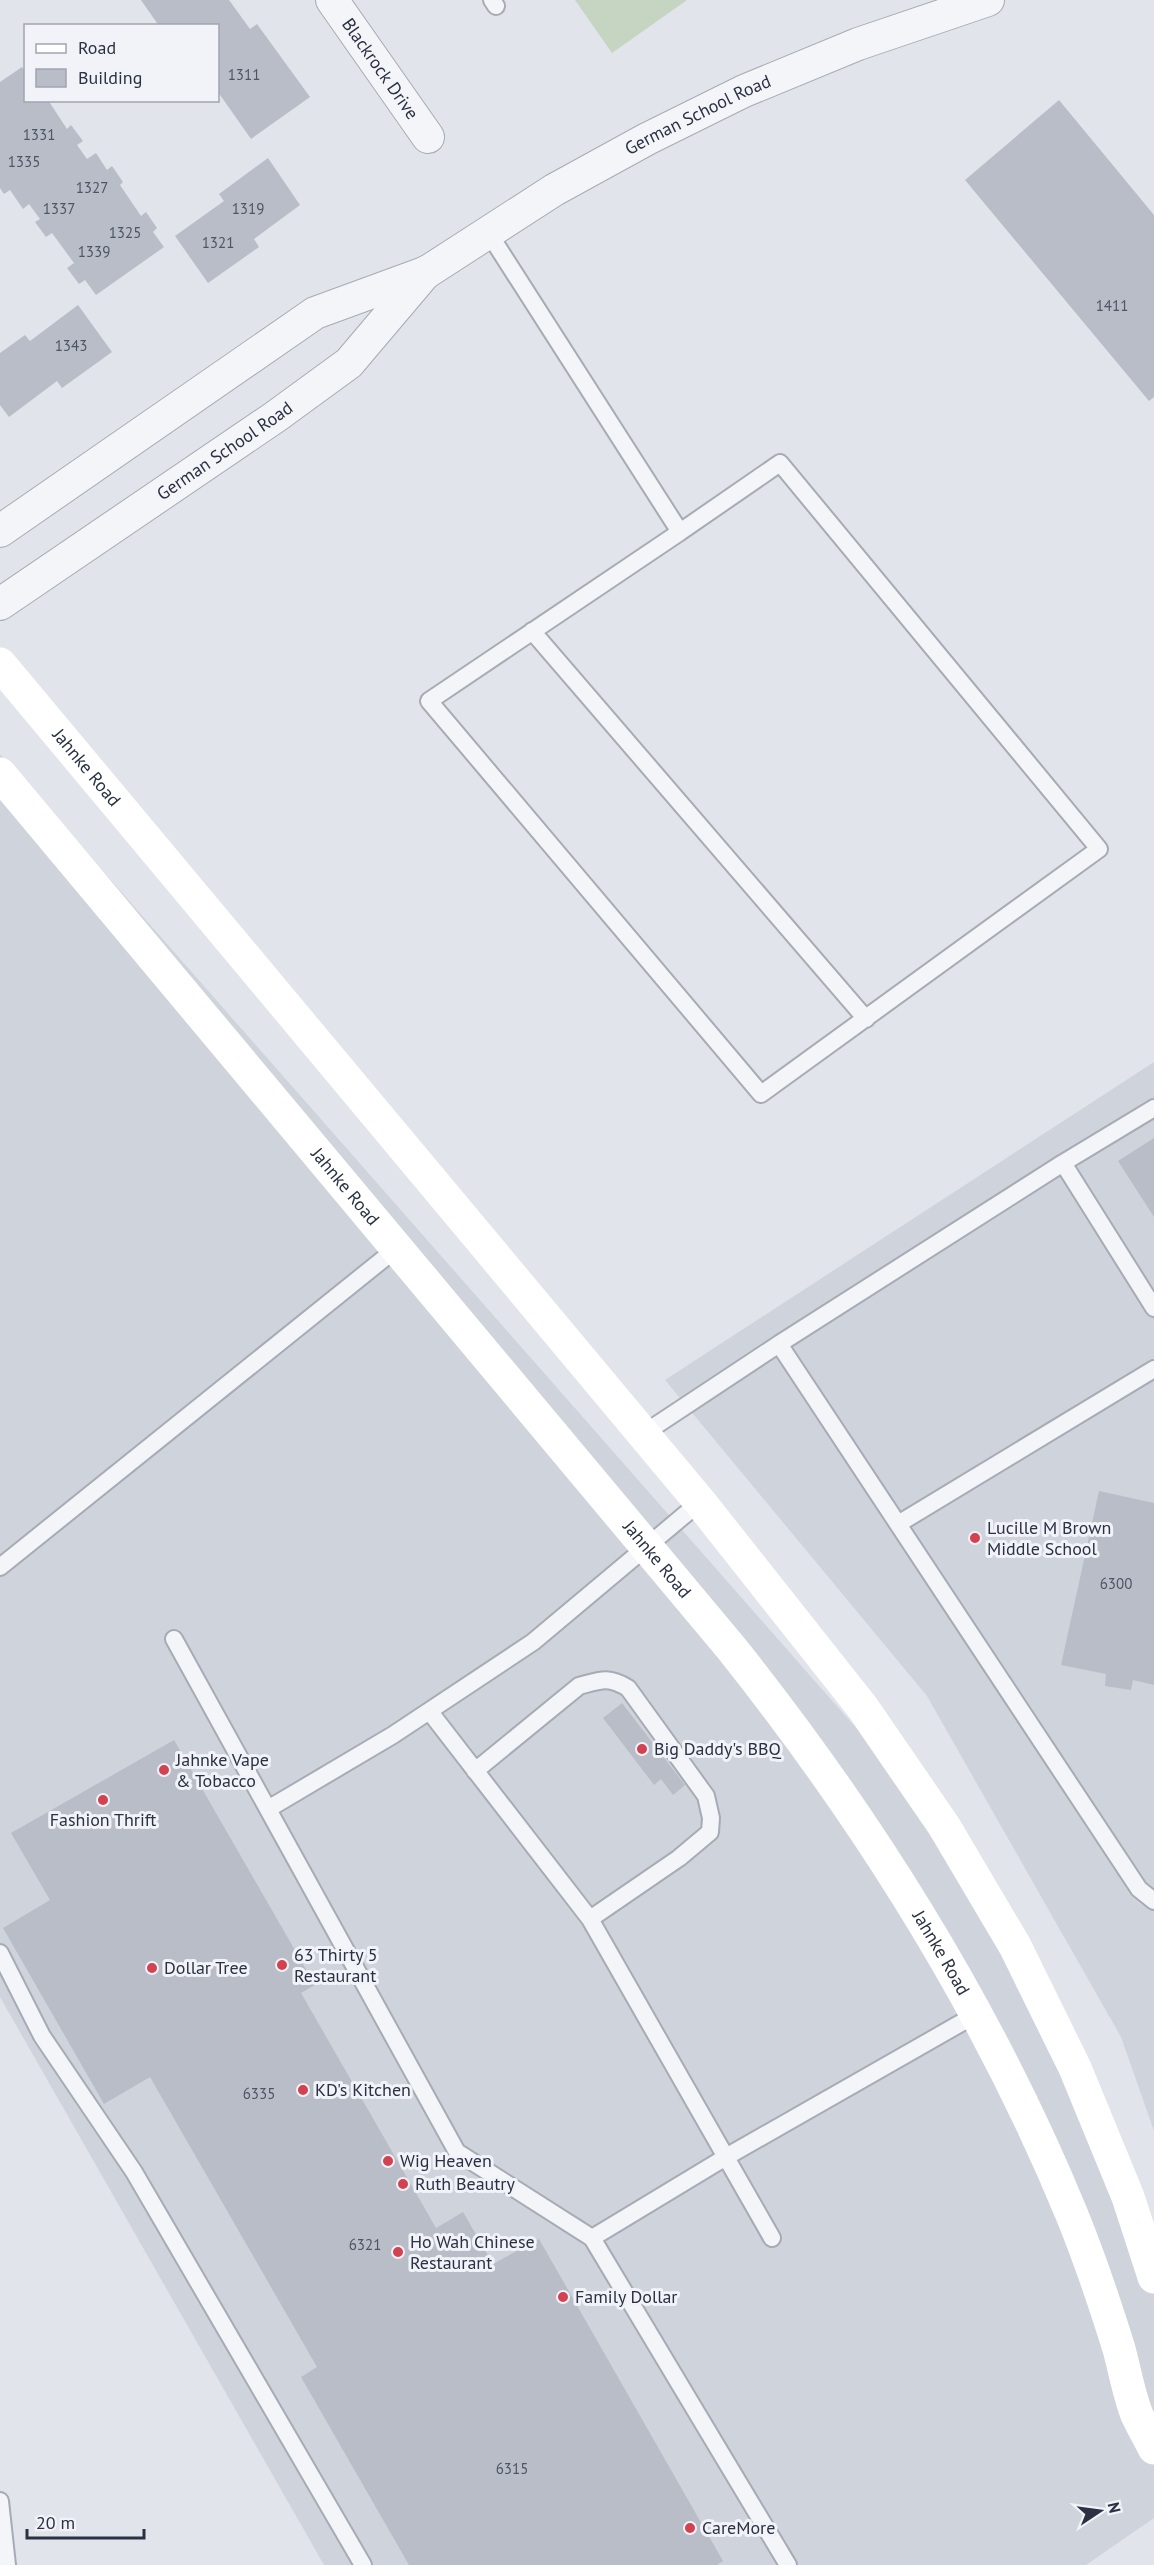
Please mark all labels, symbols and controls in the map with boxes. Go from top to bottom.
street label: Blackrock Drive [337,13,424,124]
legend [24,24,219,102]
text: Road [78,36,116,59]
house number: 1311 [228,65,260,84]
text: Building [78,66,142,89]
street label: German School Road [621,69,774,160]
house number: 1331 [23,125,55,144]
house number: 1335 [8,152,40,171]
house number: 1327 [76,178,108,197]
house number: 1337 [43,199,75,218]
house number: 1319 [232,199,264,218]
house number: 1325 [109,223,141,242]
house number: 1321 [202,233,234,252]
house number: 1339 [78,242,110,261]
house number: 1411 [1096,296,1128,315]
house number: 1343 [55,336,87,355]
street label: German School Road [152,396,297,505]
street label: Jahnke Road [47,723,126,811]
street label: Jahnke Road [306,1142,385,1230]
street label: Jahnke Road [618,1515,697,1603]
place label: Lucille M Brown Middle School [987,1516,1111,1560]
marker: Lucille M Brown Middle School [968,1531,982,1545]
house number: 6300 [1100,1574,1132,1593]
place label: Big Daddy's BBQ [654,1737,781,1760]
marker: Big Daddy's BBQ [635,1742,649,1756]
place label: Jahnke Vape & Tobacco [175,1748,269,1792]
marker: Jahnke Vape & Tobacco [157,1763,171,1777]
marker: Fashion Thrift [96,1793,110,1807]
place label: Fashion Thrift [50,1808,156,1831]
street label: Jahnke Road [907,1905,975,1999]
place label: 63 Thirty 5 Restaurant [294,1943,378,1987]
place label: Dollar Tree [164,1956,248,1979]
marker: 63 Thirty 5 Restaurant [275,1958,289,1972]
marker: Dollar Tree [145,1961,159,1975]
place label: KD's Kitchen [315,2078,411,2101]
marker: KD's Kitchen [296,2083,310,2097]
house number: 6335 [243,2084,275,2103]
place label: Wig Heaven [400,2149,492,2172]
marker: Wig Heaven [381,2154,395,2168]
place label: Ruth Beautry [415,2172,515,2195]
marker: Ruth Beautry [396,2177,410,2191]
place label: Ho Wah Chinese Restaurant [410,2230,535,2274]
house number: 6321 [349,2235,381,2254]
marker: Ho Wah Chinese Restaurant [391,2245,405,2259]
place label: Family Dollar [575,2285,677,2308]
marker: Family Dollar [556,2290,570,2304]
house number: 6315 [496,2459,528,2478]
north arrow [1070,2481,1130,2541]
text: N [1104,2500,1126,2515]
scale bar [27,2502,144,2540]
text: 20 m [36,2511,75,2534]
place label: CareMore [702,2516,775,2539]
marker: CareMore [683,2521,697,2535]

